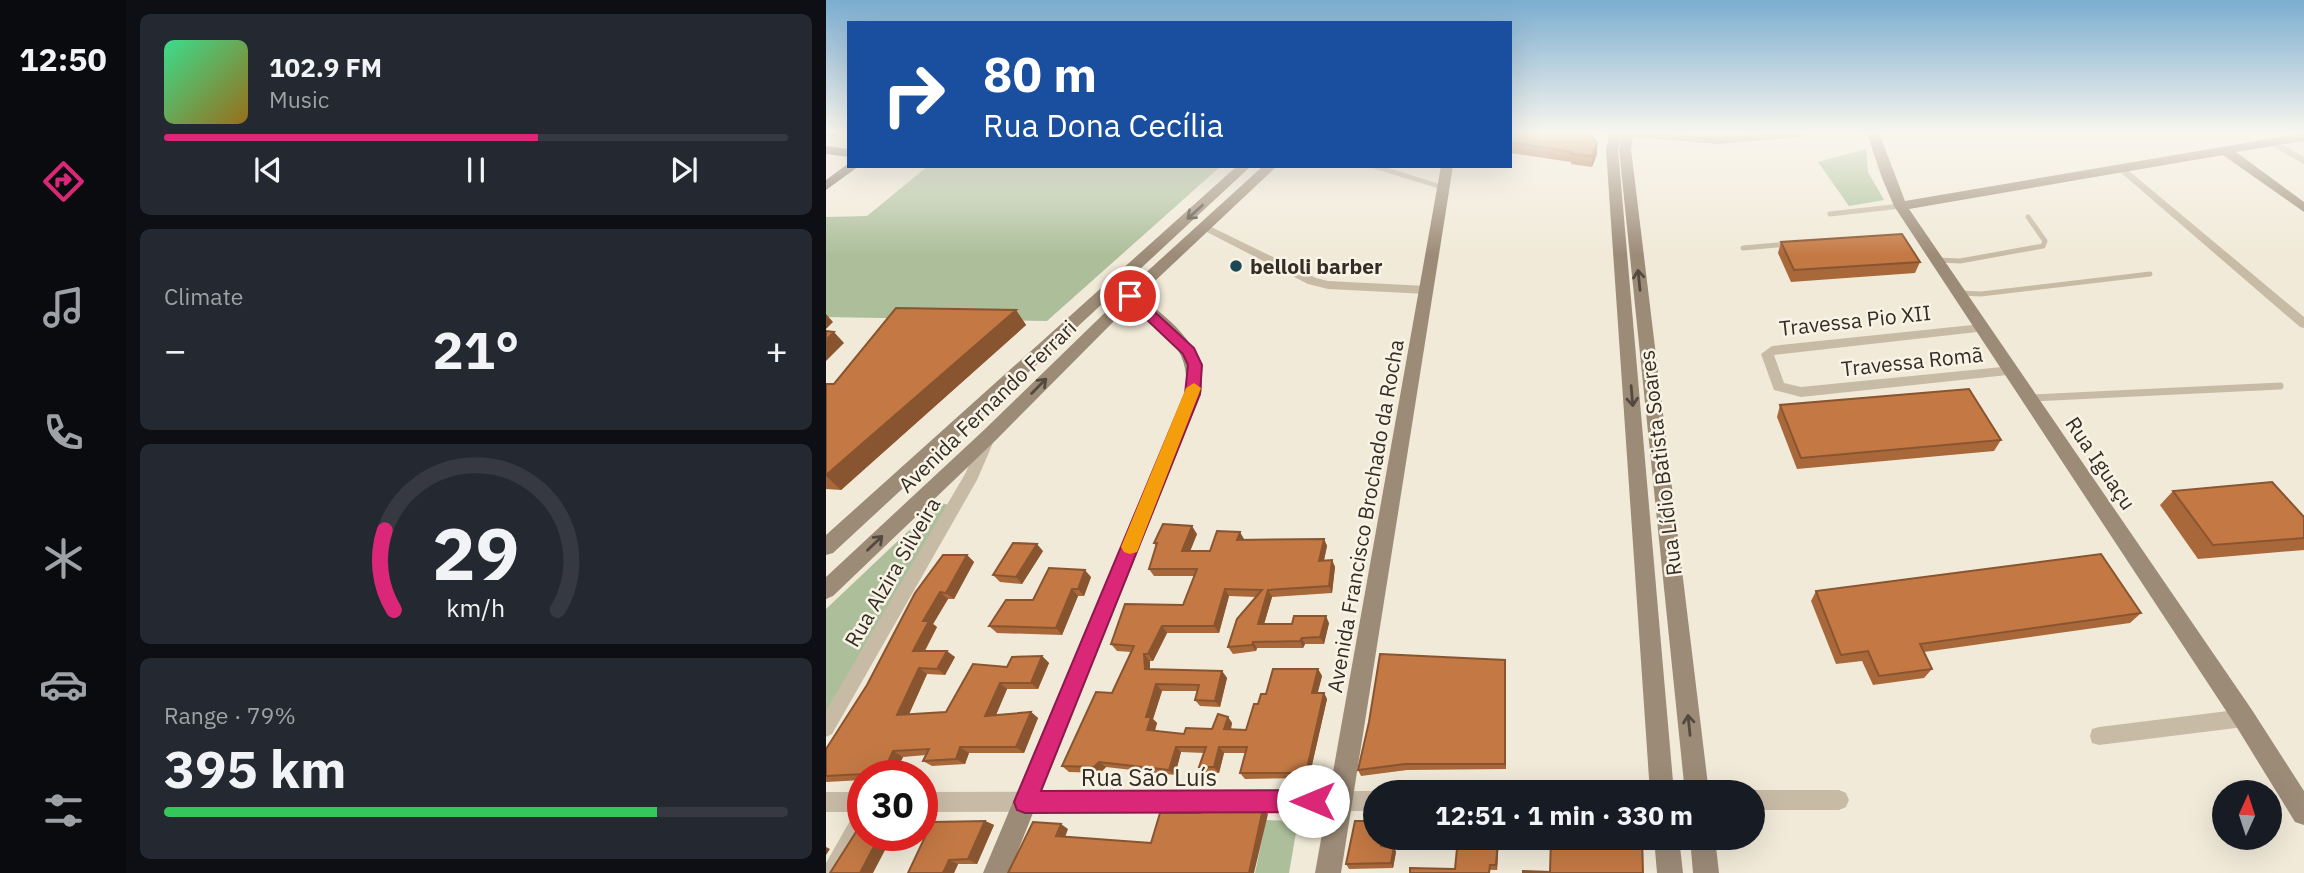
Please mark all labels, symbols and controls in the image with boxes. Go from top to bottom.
text: 12:50 [19,38,107,80]
text: 80 m [983,42,1097,105]
icon: right [868,49,959,140]
text: 102.9 FM [269,50,382,84]
text: Music [269,84,329,114]
text: Rua Dona Cecília [983,104,1224,146]
icon: previous [249,151,287,189]
icon: pause [457,151,495,189]
icon: next [665,151,703,189]
icon: directions [39,157,88,206]
one-way arrow [1187,204,1204,221]
place label: belloli barber [1250,252,1383,280]
marker: belloli barber [1228,258,1244,274]
pin [1100,266,1160,326]
one-way arrow [1633,269,1646,292]
icon: arrive [1111,277,1149,315]
text: Climate [164,281,243,311]
icon: music [39,283,88,332]
street label: Travessa Pio XII [1778,298,1932,342]
street label: Avenida Fernando Ferrari [892,314,1082,498]
text: 21° [433,316,519,383]
text: − [164,325,187,374]
text: + [765,325,788,374]
street label: Avenida Francisco Brochado da Rocha [1320,337,1410,695]
street label: Travessa Romã [1840,340,1984,382]
street label: Rua Lídio Batista Soares [1632,349,1688,577]
one-way arrow [1031,377,1048,394]
one-way arrow [1626,384,1639,407]
icon: phone [39,408,88,457]
street label: Rua Iguaçu [2060,411,2142,515]
street label: Rua Alzira Silveira [838,492,946,652]
text: 29 [432,505,520,600]
icon: climate [39,534,88,583]
one-way arrow [867,535,884,552]
text: km/h [447,591,505,624]
icon: car [39,660,88,709]
text: Range · 79% [164,700,296,730]
one-way arrow [1683,714,1696,737]
text: 395 km [164,735,346,802]
speed limit sign: 30 [847,760,938,851]
street label: Rua São Luís [1081,761,1217,793]
position arrow [1276,764,1350,838]
north arrow [2212,780,2282,850]
map controls [2212,780,2282,850]
icon: filters [39,786,88,835]
text: 12:51 · 1 min · 330 m [1435,798,1693,832]

